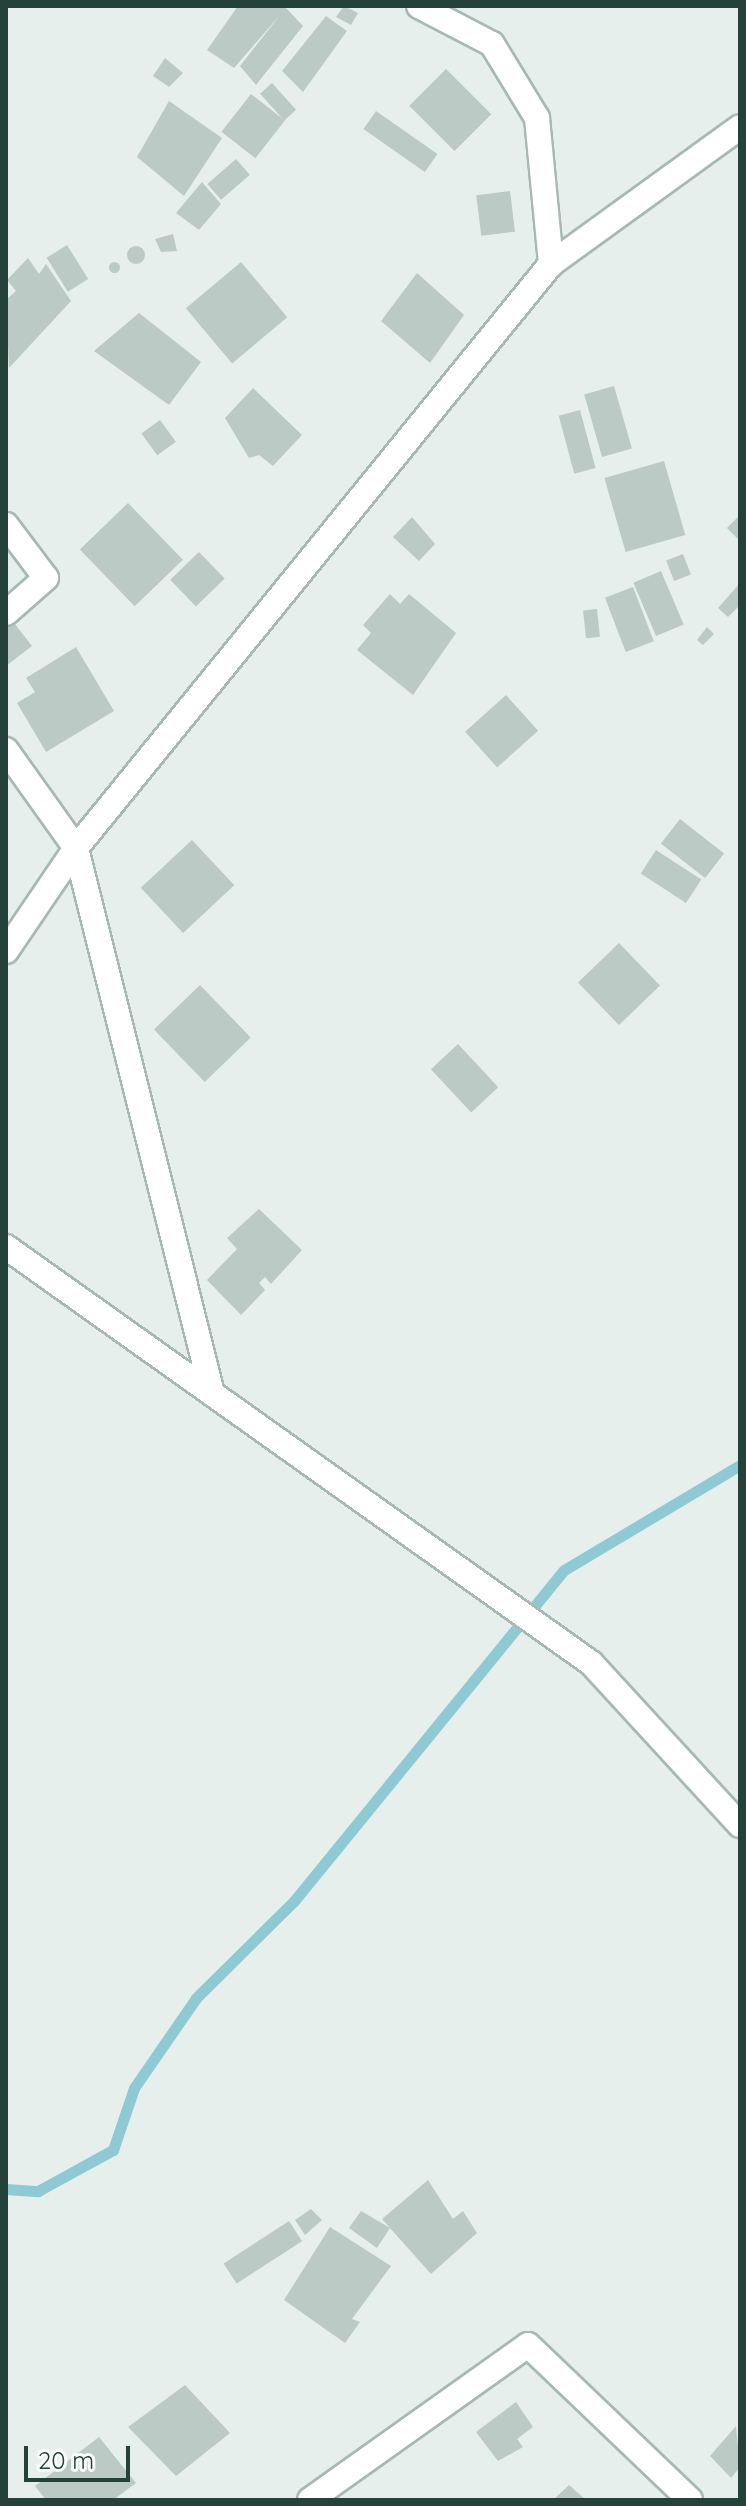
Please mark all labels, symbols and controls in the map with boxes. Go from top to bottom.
scale bar [28,2430,134,2480]
text: 20 m [38,2445,94,2475]

